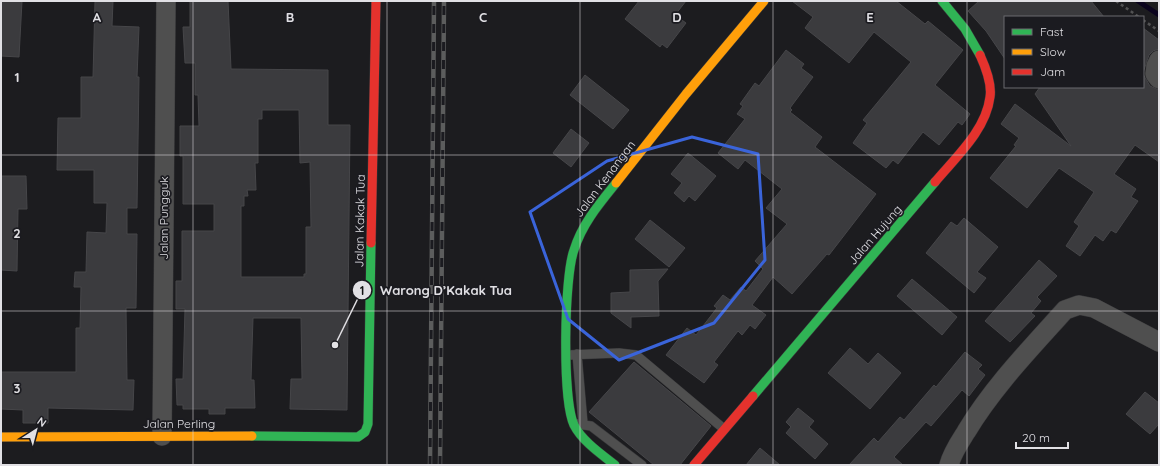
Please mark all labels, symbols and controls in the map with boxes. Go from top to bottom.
text: A [93,9,102,25]
text: B [286,9,294,25]
text: C [479,9,487,25]
text: D [672,9,682,25]
text: E [866,9,874,25]
legend [1004,16,1144,88]
text: Fast [1040,24,1064,39]
text: Slow [1040,44,1066,59]
text: Jam [1040,64,1065,79]
text: 1 [14,69,20,85]
street label: Jalan Kenangan [571,138,638,220]
street label: Jalan Kakak Tua [351,174,368,268]
street label: Jalan Pungguk [156,176,171,260]
street label: Jalan Hujung [845,202,905,268]
text: 2 [13,225,21,241]
callout: Warong D’Kakak Tua [352,278,520,303]
text: Warong D’Kakak Tua [380,282,512,298]
text: 1 [360,283,364,298]
text: 3 [14,380,21,396]
north arrow [16,410,56,450]
text: N [34,414,49,430]
street label: Jalan Perling [143,416,215,431]
scale bar [1016,424,1068,450]
text: 20 m [1022,430,1050,445]

